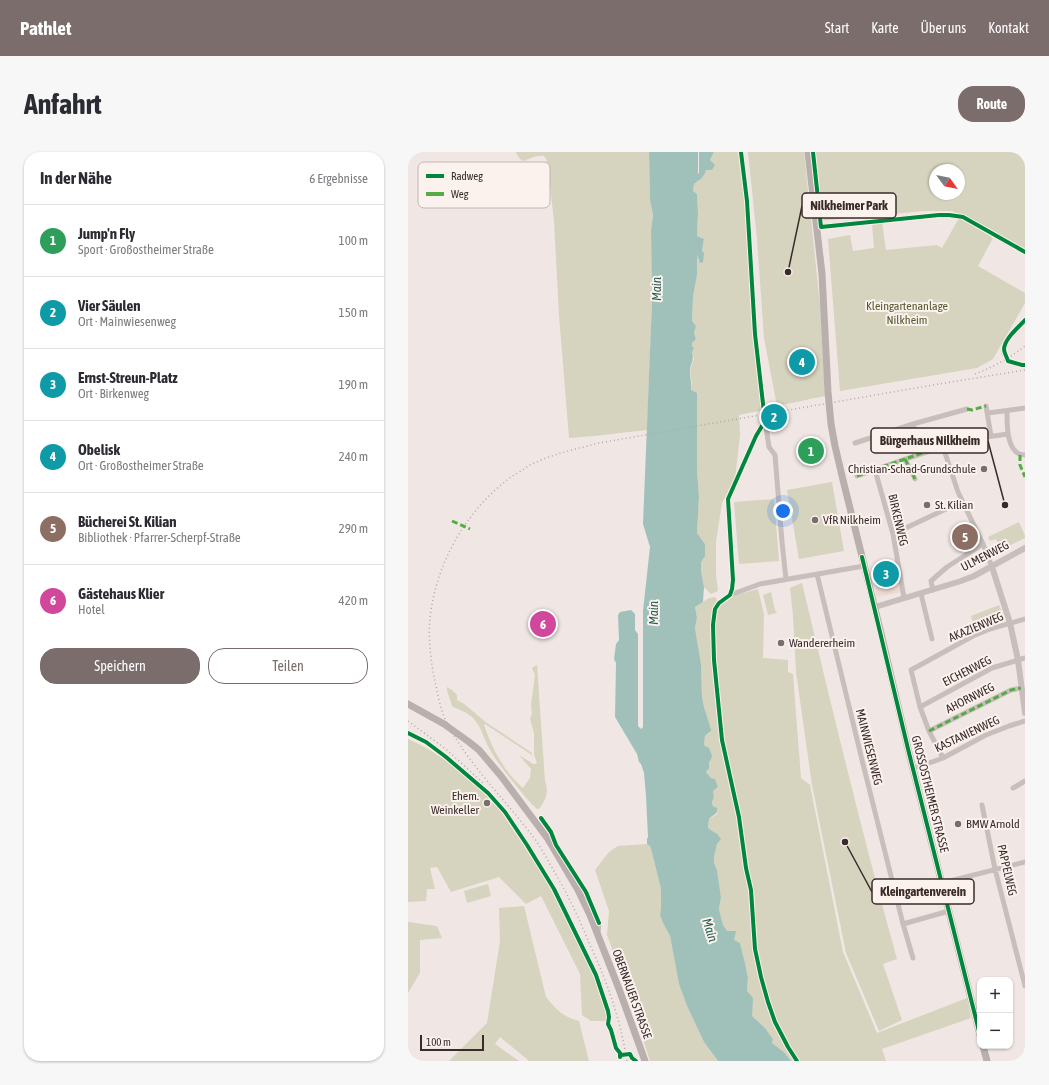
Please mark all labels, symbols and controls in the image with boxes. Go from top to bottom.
text: Pathlet [20,17,71,39]
text: Start [825,20,849,36]
text: Karte [871,20,899,36]
text: Über uns [921,20,966,36]
text: Kontakt [988,20,1029,36]
button: Route [958,86,1025,122]
text: Anfahrt [24,88,102,120]
legend [418,162,550,208]
north arrow [929,164,965,200]
text: In der Nähe [40,168,112,188]
text: Radweg [451,170,483,182]
text: 6 Ergebnisse [309,171,368,186]
text: Weg [451,188,469,200]
callout: Nilkheimer Park [802,193,896,218]
text: Nilkheimer Park [810,198,888,213]
text: Jump'n Fly [78,225,135,242]
text: 1 [50,233,56,248]
text: 100 m [339,233,368,248]
text: Sport · Großostheimer Straße [78,242,214,257]
water label: Main [649,276,664,301]
text: Vier Säulen [78,297,141,314]
park label: Kleingartenanlage Nilkheim [866,299,948,327]
text: 2 [50,305,56,320]
text: 150 m [339,305,368,320]
text: Ort · Mainwiesenweg [78,314,176,329]
pin: 4 [789,347,815,377]
text: Ernst-Streun-Platz [78,369,178,386]
text: 3 [50,377,56,392]
text: 190 m [339,377,368,392]
text: Ort · Birkenweg [78,386,149,401]
pin: 2 [761,402,787,432]
callout: Bürgerhaus Nilkheim [871,428,988,453]
text: Bürgerhaus Nilkheim [880,433,980,448]
pin: 1 [798,436,824,466]
text: Obelisk [78,441,120,458]
text: 4 [50,449,56,464]
text: 240 m [339,449,368,464]
text: Ort · Großostheimer Straße [78,458,204,473]
place label: Christian-Schad-Grundschule [848,462,976,476]
marker: Christian-Schad-Grundschule [979,464,989,474]
street label: BIRKENWEG [885,493,911,547]
place label: St. Kilian [935,498,973,512]
marker: St. Kilian [922,500,932,510]
your location [773,501,793,521]
text: Bücherei St. Kilian [78,513,177,530]
place label: VfR Nilkheim [823,513,881,527]
marker: VfR Nilkheim [810,515,820,525]
text: 5 [50,521,56,536]
text: 290 m [339,521,368,536]
pin: 5 [952,522,978,552]
text: Bibliothek · Pfarrer-Scherpf-Straße [78,530,241,545]
street label: ULMENWEG [959,538,1011,574]
pin: 3 [873,559,899,589]
text: Gästehaus Klier [78,585,164,602]
text: 6 [50,593,56,608]
text: 420 m [339,593,368,608]
water label: Main [646,600,661,625]
text: Hotel [78,602,105,617]
pin: 6 [530,609,556,639]
street label: AKAZIENWEG [946,609,1006,645]
place label: Wandererheim [789,636,855,650]
marker: Wandererheim [776,638,786,648]
button: Speichern [40,648,200,684]
button: Teilen [208,648,368,684]
street label: EICHENWEG [940,653,994,689]
street label: AHORNWEG [943,680,997,716]
street label: MAINWIESENWEG [853,707,885,787]
street label: KASTANIENWEG [932,713,1002,755]
street label: GROSSOSTHEIMER STRASSE [909,734,951,854]
place label: Ehem. Weinkeller [431,789,479,817]
marker: Ehem. Weinkeller [482,798,492,808]
place label: BMW Arnold [966,817,1020,831]
marker: BMW Arnold [953,819,963,829]
street label: PAPPELWEG [994,843,1020,897]
callout: Kleingartenverein [872,879,974,904]
text: Kleingartenverein [880,884,966,899]
water label: Main [699,916,721,944]
street label: OBERNAUER STRASSE [609,947,655,1041]
map controls [977,977,1013,1049]
button: + [977,977,1013,1013]
button: − [977,1013,1013,1049]
scale bar [420,1033,484,1052]
text: 100 m [426,1036,451,1048]

